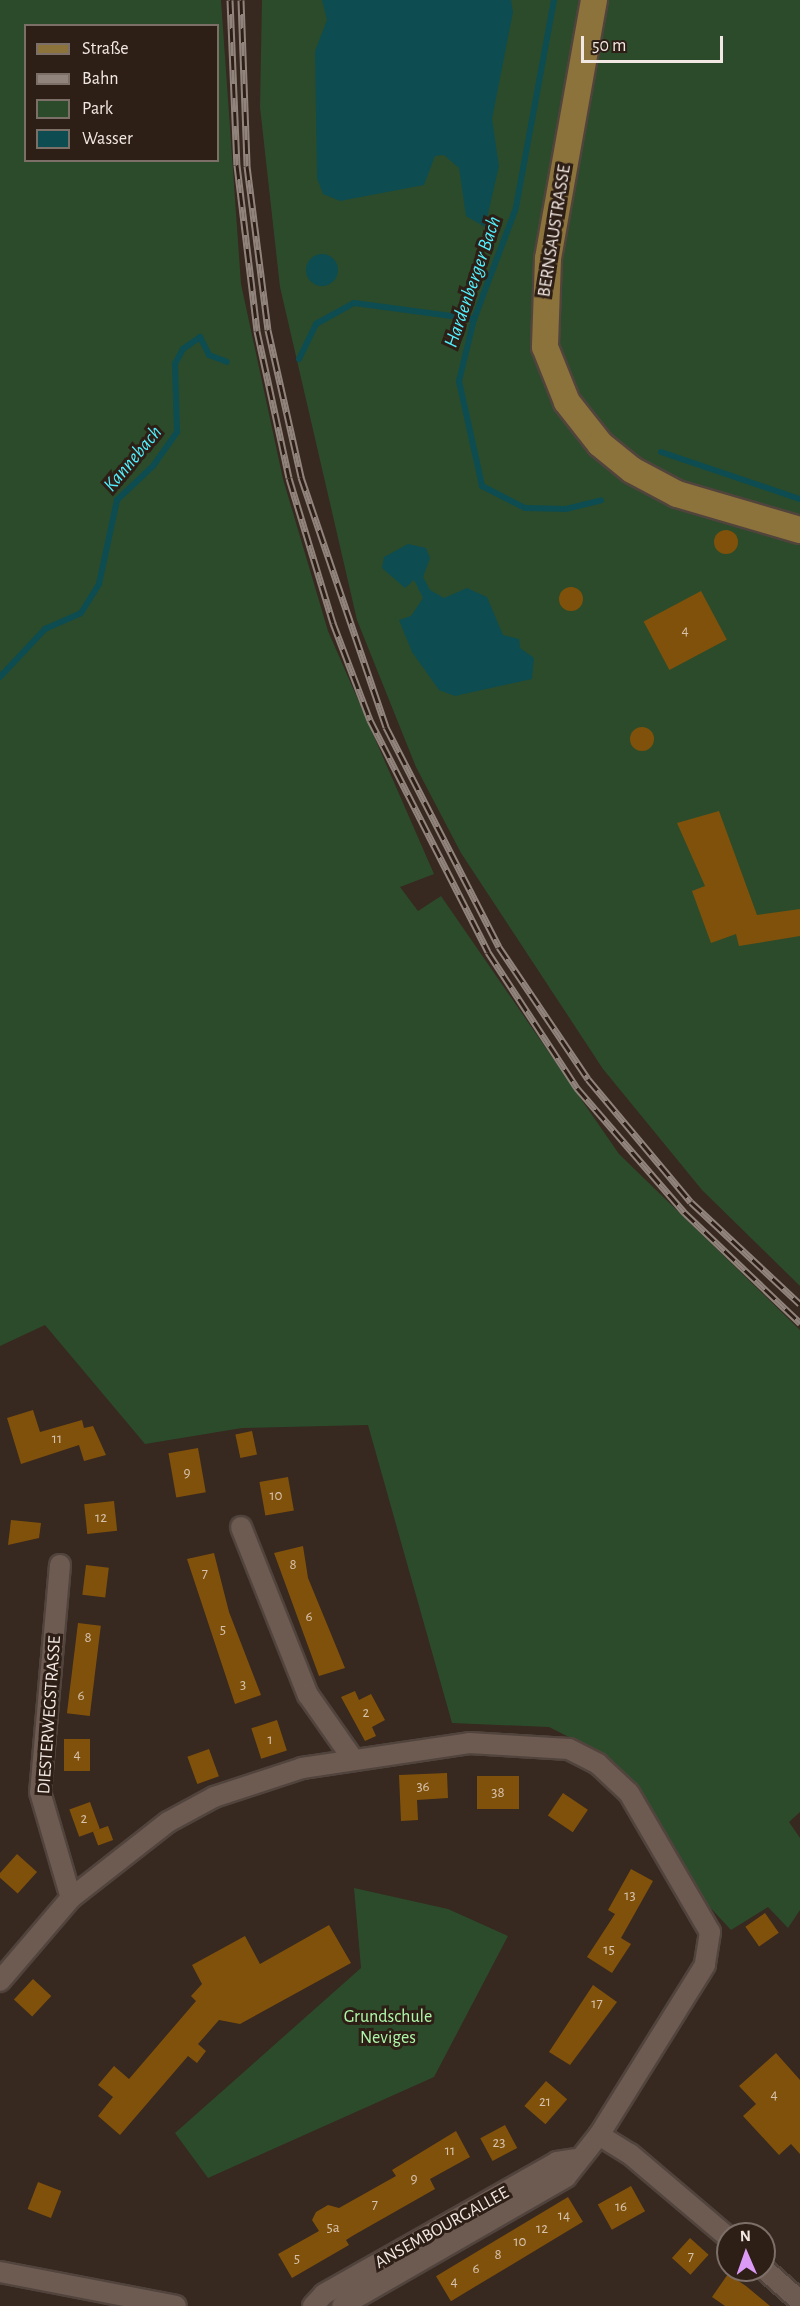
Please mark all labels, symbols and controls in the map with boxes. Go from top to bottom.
legend [24,24,219,162]
scale bar [584,24,726,62]
text: 50 m [592,37,626,55]
text: Straße [82,40,128,58]
text: Bahn [82,70,118,88]
text: Park [82,100,113,118]
text: Wasser [82,130,133,148]
street label: BERNSAUSTRASSE [534,163,576,299]
water label: Hardenberger Bach [439,213,507,351]
water label: Kannebach [99,421,167,497]
house number: 4 [681,622,689,640]
house number: 11 [52,1430,62,1448]
house number: 9 [183,1464,191,1482]
house number: 10 [269,1487,283,1505]
house number: 12 [95,1509,107,1527]
house number: 8 [289,1556,297,1574]
house number: 7 [202,1565,208,1583]
house number: 6 [305,1608,313,1626]
house number: 5 [220,1621,226,1639]
house number: 8 [84,1629,92,1647]
street label: DIESTERWEGSTRASSE [34,1635,66,1795]
house number: 3 [240,1676,246,1694]
house number: 6 [77,1687,85,1705]
house number: 2 [363,1704,369,1722]
house number: 1 [267,1731,273,1749]
house number: 4 [73,1746,81,1764]
house number: 36 [416,1778,430,1796]
house number: 38 [491,1784,505,1802]
house number: 2 [81,1810,87,1828]
house number: 13 [624,1887,636,1905]
house number: 15 [603,1941,615,1959]
house number: 17 [591,1995,603,2013]
park label: Grundschule Neviges [344,2007,432,2050]
house number: 4 [770,2086,778,2104]
house number: 21 [539,2093,551,2111]
house number: 23 [492,2134,506,2152]
house number: 11 [445,2142,455,2160]
house number: 9 [410,2170,418,2188]
street label: ANSEMBOURGALLEE [371,2182,513,2274]
house number: 7 [372,2196,378,2214]
house number: 16 [615,2198,627,2216]
house number: 14 [558,2207,570,2225]
house number: 5a [326,2219,340,2237]
house number: 12 [536,2220,548,2238]
north arrow [716,2222,776,2282]
text: N [740,2228,751,2244]
house number: 10 [513,2233,527,2251]
house number: 8 [494,2246,502,2264]
house number: 7 [688,2248,694,2266]
house number: 5 [294,2250,300,2268]
house number: 6 [472,2260,480,2278]
house number: 4 [450,2273,458,2291]

